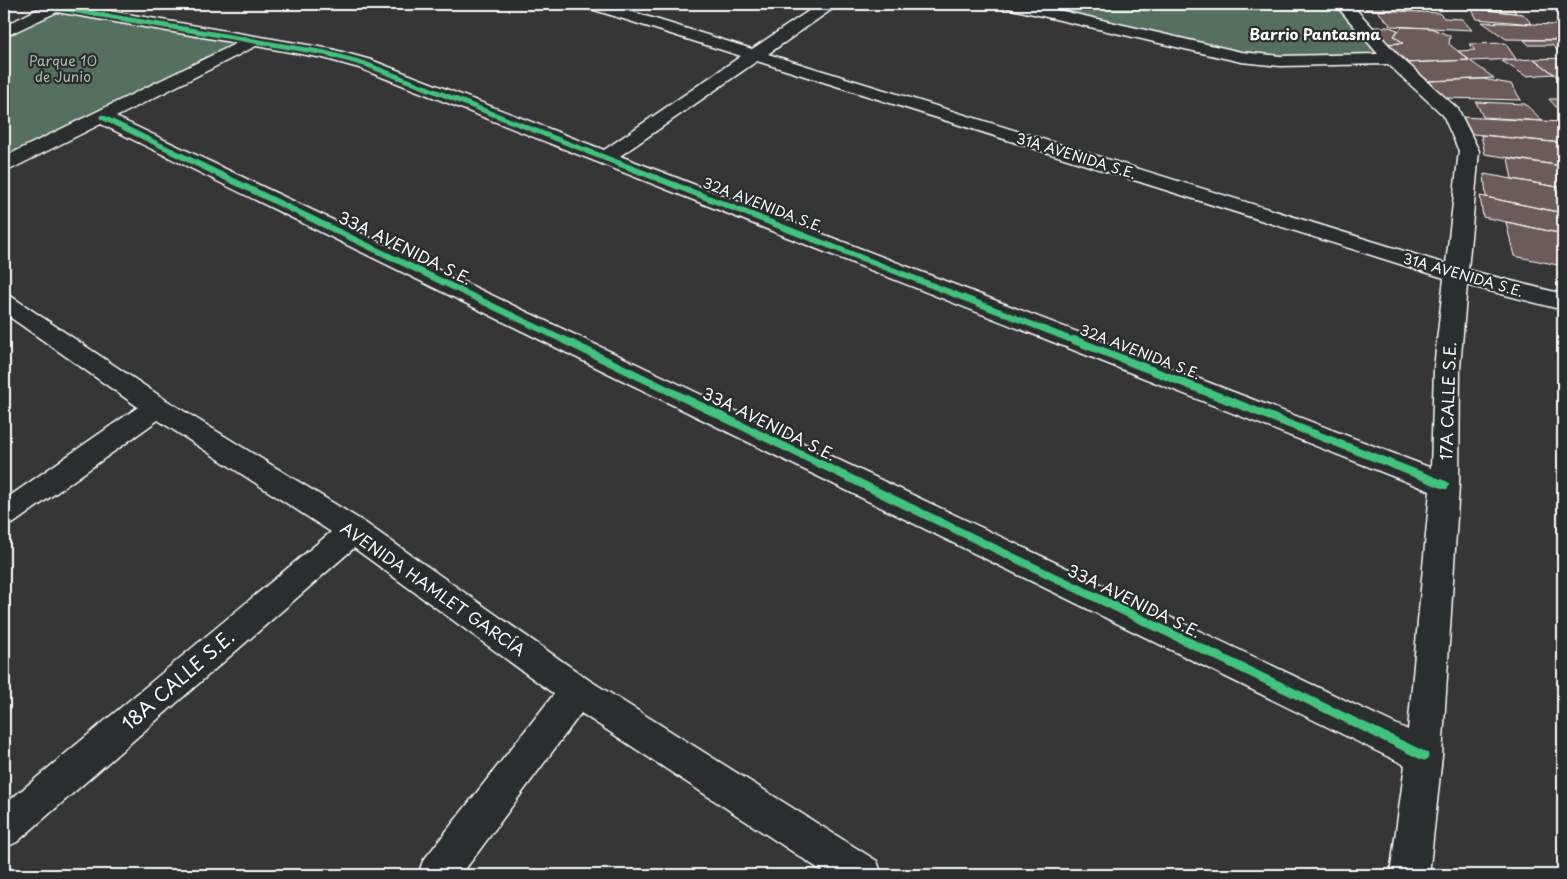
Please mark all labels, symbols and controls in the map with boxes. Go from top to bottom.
district label: Barrio Pantasma [1249,22,1381,45]
park label: Parque 10 de Junio [29,50,97,87]
street label: 31A AVENIDA S.E. [1014,127,1139,184]
street label: 32A AVENIDA S.E. [700,172,827,237]
street label: 33A AVENIDA S.E. [334,204,476,290]
street label: 31A AVENIDA S.E. [1400,247,1526,302]
street label: 32A AVENIDA S.E. [1077,319,1204,384]
street label: 17A CALLE S.E. [1433,341,1461,461]
street label: 33A AVENIDA S.E. [698,380,840,466]
street label: AVENIDA HAMLET GARCÍA [336,515,531,661]
street label: 33A AVENIDA S.E. [1063,557,1205,643]
street label: 18A CALLE S.E. [115,622,240,736]

